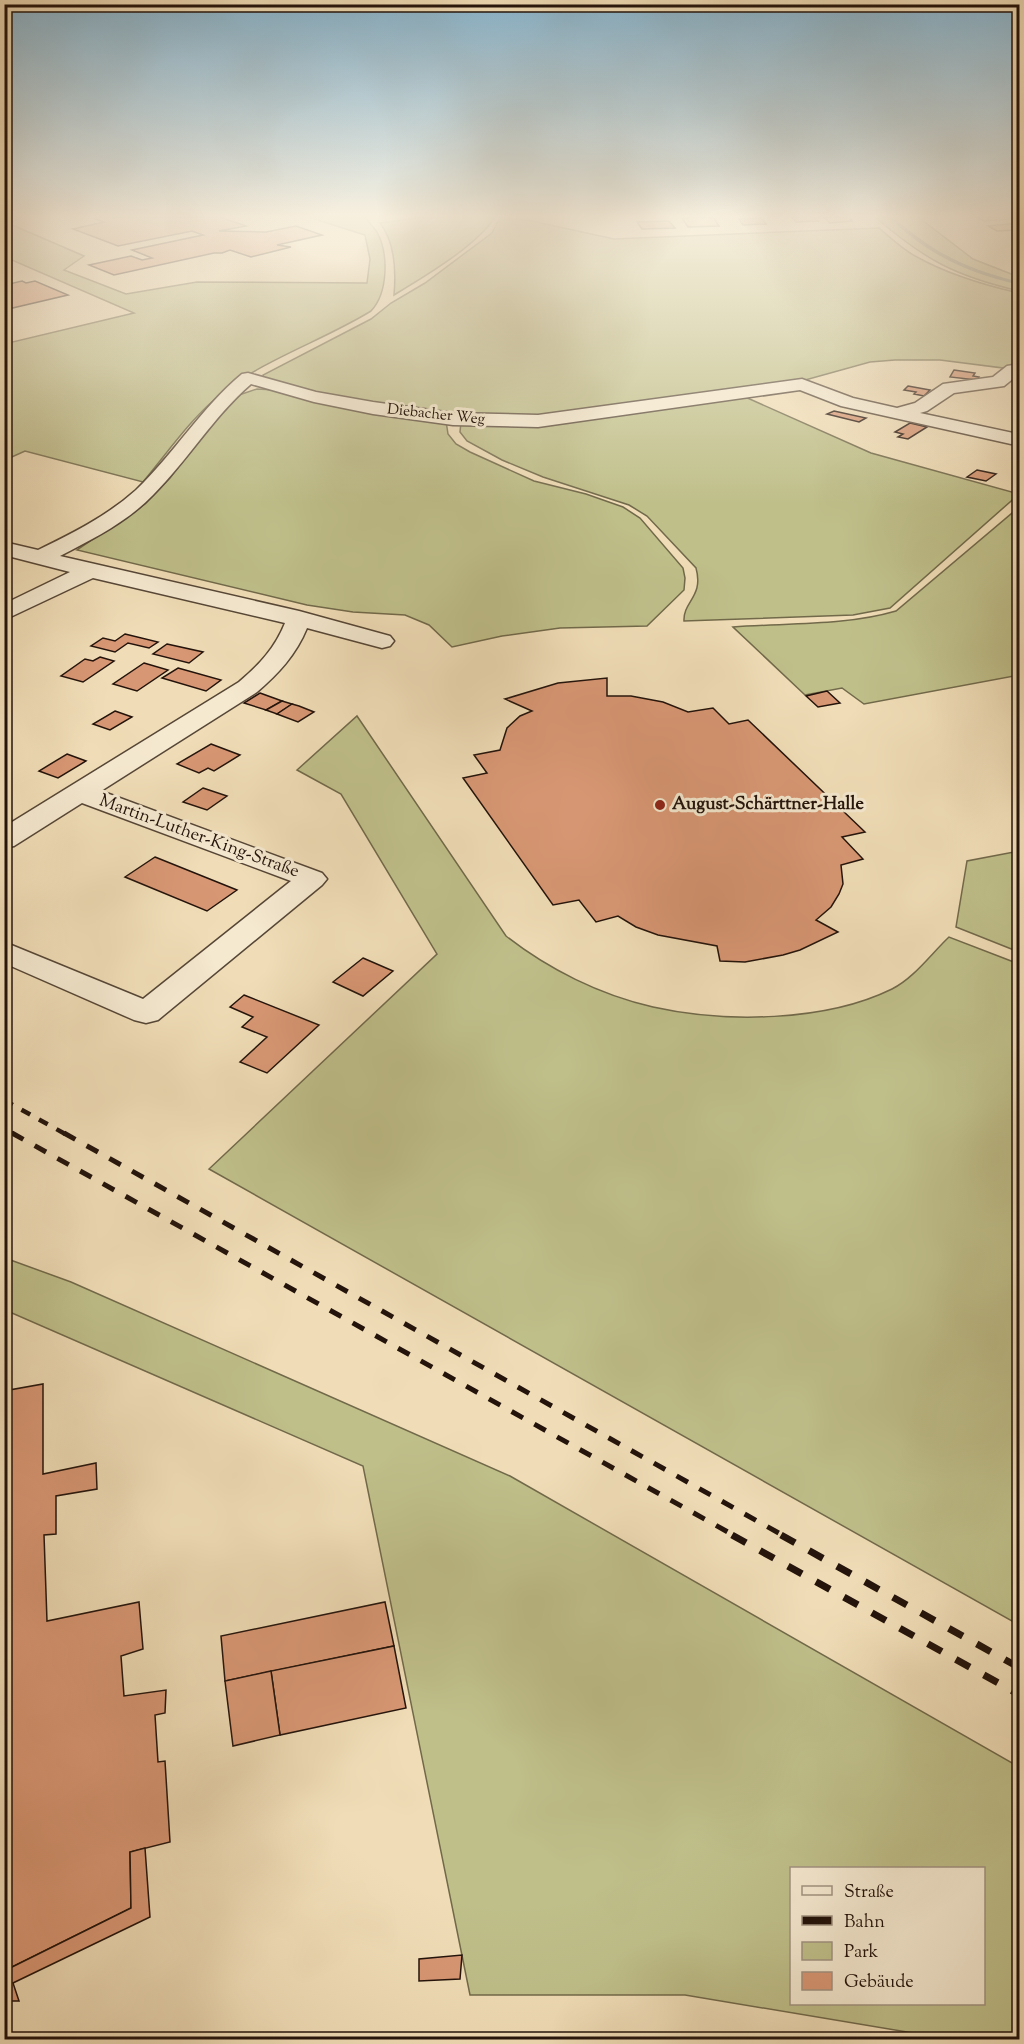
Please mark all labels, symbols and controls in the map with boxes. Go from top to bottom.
street label: Diebacher Weg [386,399,486,431]
street label: Martin-Luther-King-Straße [95,789,303,885]
place label: August-Schärttner-Halle [672,792,864,818]
marker: August-Schärttner-Halle [653,798,667,812]
legend [790,1867,985,2005]
text: Straße [844,1880,894,1906]
text: Bahn [844,1910,885,1936]
text: Park [844,1940,879,1966]
text: Gebäude [844,1970,914,1996]

